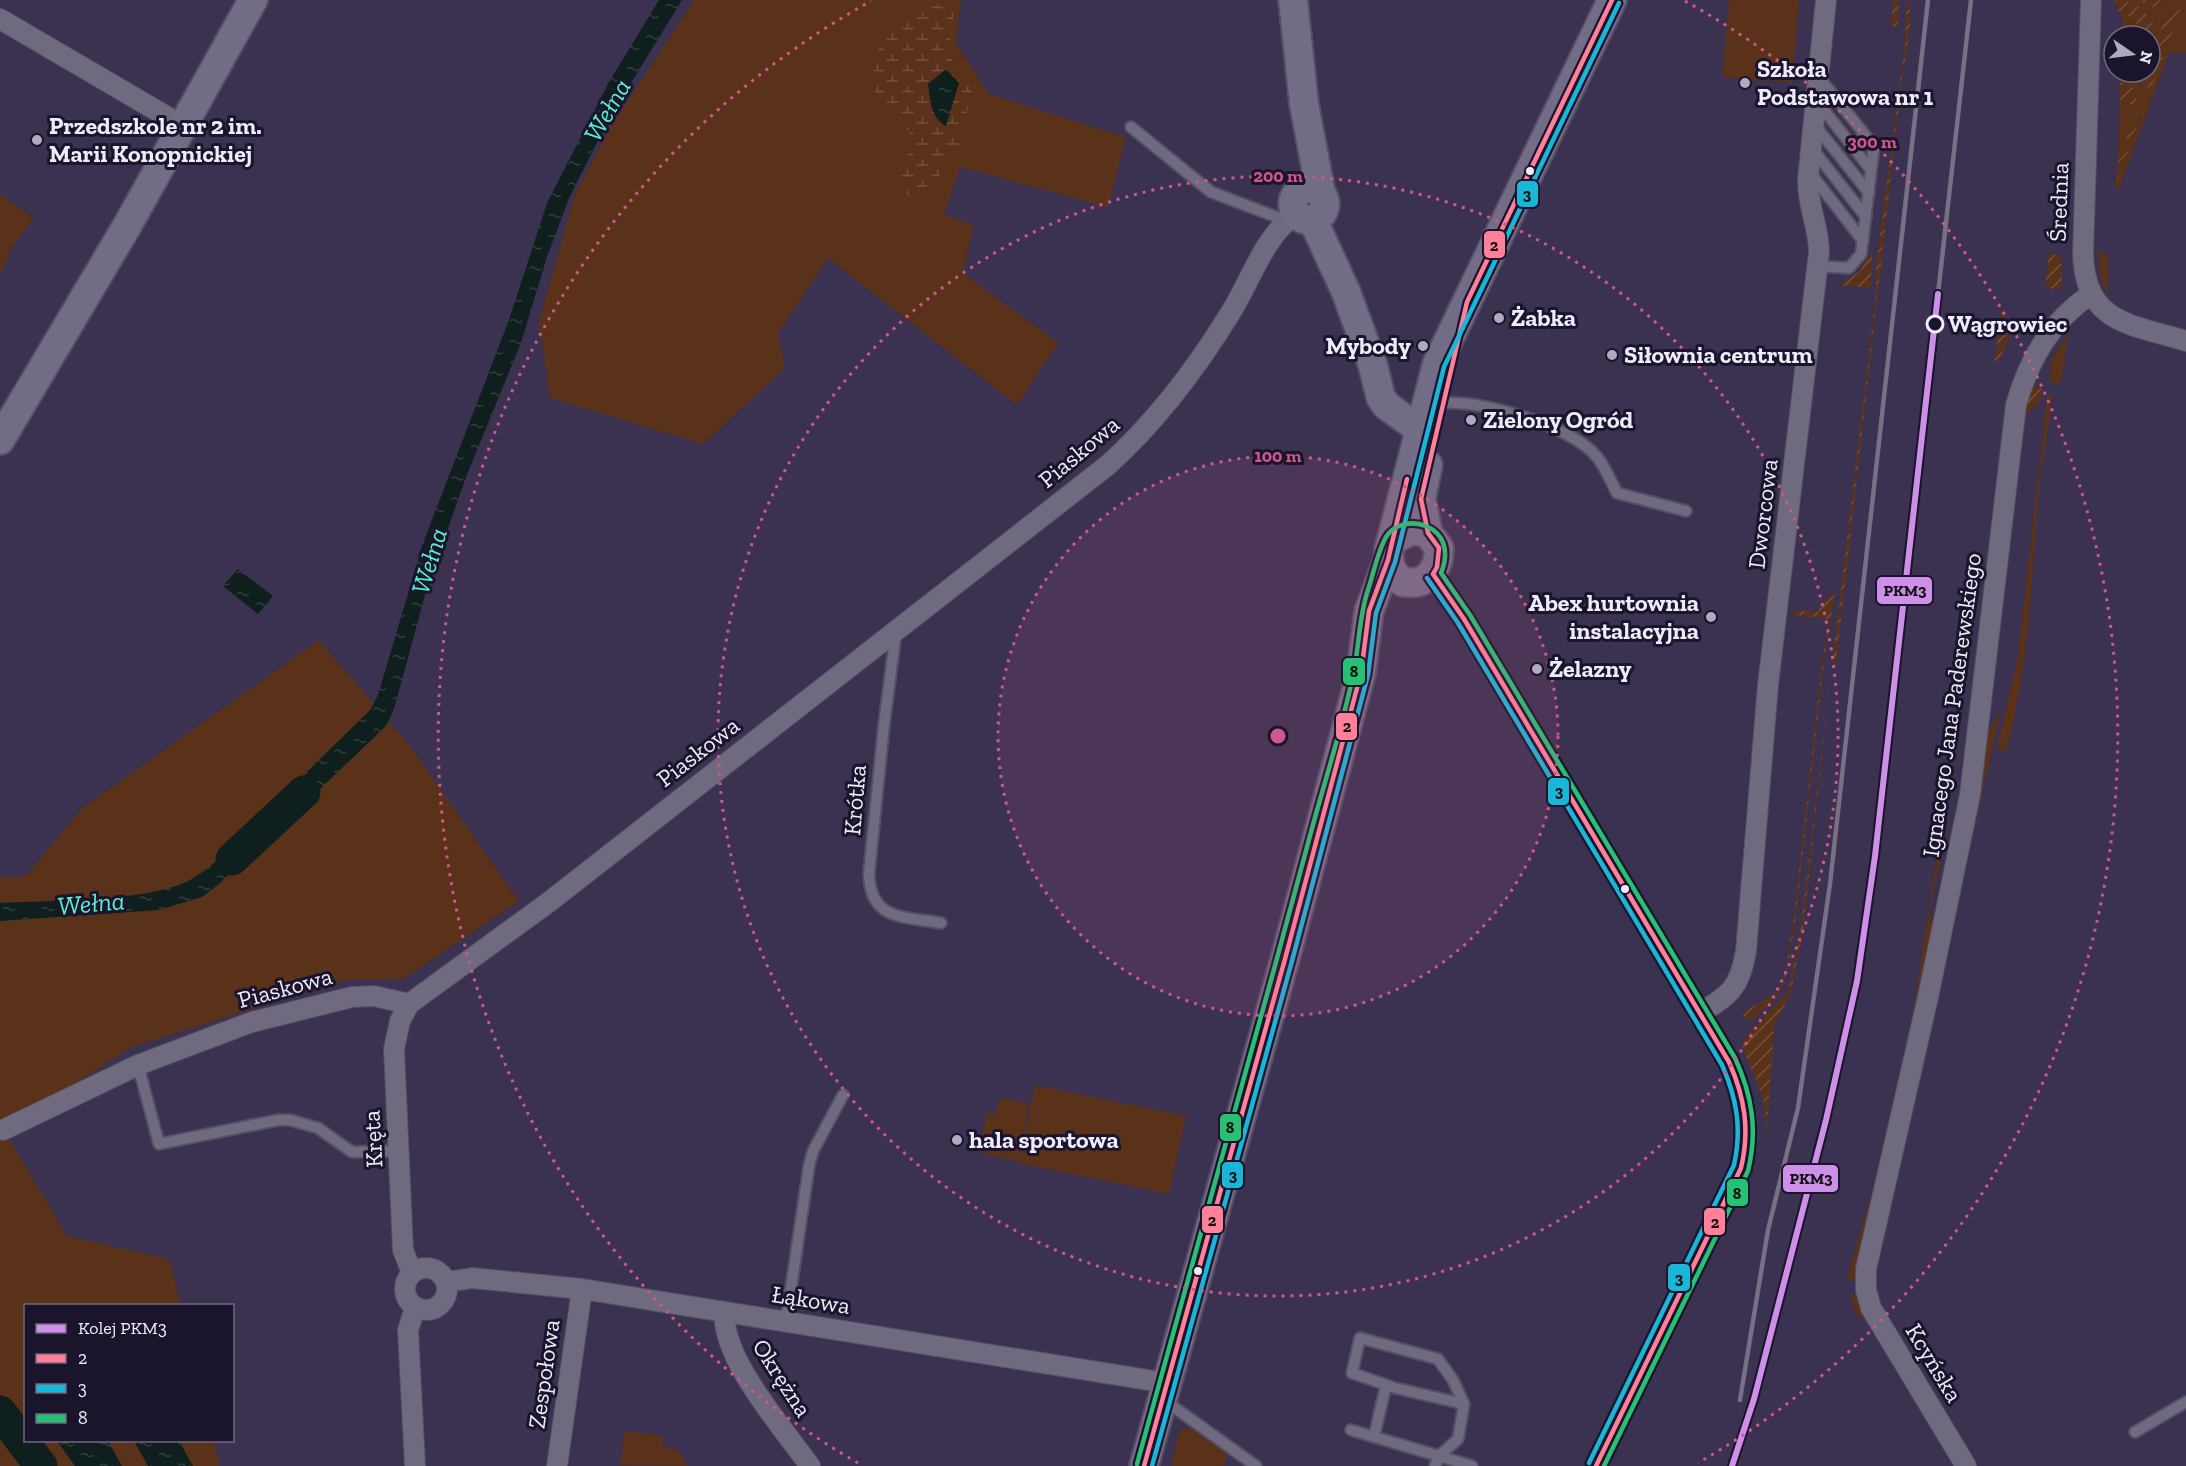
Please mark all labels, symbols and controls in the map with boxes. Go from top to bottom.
north arrow [2102,24,2162,84]
text: N [2135,49,2157,66]
place label: Szkoła Podstawowa nr 1 [1757,54,1933,111]
water label: Wełna [576,73,638,147]
marker: Szkoła Podstawowa nr 1 [1738,76,1752,90]
place label: Przedszkole nr 2 im. Marii Konopnickiej [49,111,262,168]
text: 300 m [1847,131,1897,153]
marker: Przedszkole nr 2 im. Marii Konopnickiej [30,133,44,147]
street label: Średnia [2043,161,2074,242]
text: 200 m [1253,165,1303,187]
unlabelled marker [1524,165,1536,177]
line badge: 3 [1516,180,1539,208]
text: 3 [1523,185,1532,204]
line badge: 2 [1483,230,1506,259]
text: 2 [1490,236,1499,255]
place label: Żabka [1511,303,1576,332]
place label: Wągrowiec [1948,309,2067,338]
marker: Żabka [1492,311,1506,325]
marker: Wągrowiec [1926,315,1944,333]
place label: Mybody [1326,331,1411,360]
marker: Mybody [1416,339,1430,353]
place label: Siłownia centrum [1624,340,1812,369]
marker: Siłownia centrum [1605,348,1619,362]
place label: Zielony Ogród [1483,405,1633,434]
street label: Piaskowa [1032,409,1125,494]
marker: Zielony Ogród [1464,413,1478,427]
text: 100 m [1254,445,1302,467]
street label: Dworcowa [1741,457,1784,571]
water label: Wełna [404,524,454,598]
street label: Ignacego Jana Paderewskiego [1916,551,1987,859]
line badge: PKM3 [1876,576,1933,605]
text: PKM3 [1883,581,1927,600]
place label: Abex hurtownia instalacyjna [1528,588,1699,645]
marker: Abex hurtownia instalacyjna [1704,610,1718,624]
place label: Żelazny [1549,654,1632,683]
line badge: 8 [1342,657,1366,686]
text: 8 [1350,662,1359,681]
marker: Żelazny [1530,662,1544,676]
street label: Piaskowa [651,710,745,793]
line badge: 2 [1335,712,1358,741]
text: 2 [1343,717,1352,736]
centre of rings [1268,726,1288,746]
street label: Krótka [837,763,872,836]
line badge: 3 [1547,777,1570,806]
text: 3 [1555,782,1564,801]
unlabelled marker [1619,883,1631,895]
water label: Wełna [56,884,126,922]
street label: Piaskowa [234,961,336,1014]
street label: Kręta [357,1109,388,1168]
line badge: 8 [1219,1113,1242,1142]
text: 8 [1226,1118,1235,1137]
place label: hala sportowa [969,1125,1119,1154]
marker: hala sportowa [950,1133,964,1147]
line badge: 3 [1221,1161,1244,1189]
line badge: PKM3 [1782,1164,1839,1193]
text: 3 [1229,1166,1238,1185]
text: PKM3 [1789,1169,1833,1188]
line badge: 8 [1726,1178,1749,1207]
text: 8 [1733,1184,1742,1203]
line badge: 2 [1201,1205,1224,1234]
line badge: 2 [1703,1207,1726,1236]
text: 2 [1208,1211,1217,1230]
text: 2 [1711,1213,1720,1232]
line badge: 3 [1667,1263,1691,1292]
unlabelled marker [1192,1265,1204,1277]
text: 3 [1675,1269,1684,1288]
street label: Łąkowa [770,1279,853,1320]
legend [24,1304,234,1442]
text: Kolej PKM3 [78,1317,167,1339]
street label: Zespołowa [522,1317,566,1430]
street label: Kcyńska [1900,1318,1969,1408]
street label: Okrężna [746,1333,819,1423]
text: 2 [78,1347,87,1369]
text: 3 [78,1377,87,1399]
text: 8 [78,1407,88,1429]

